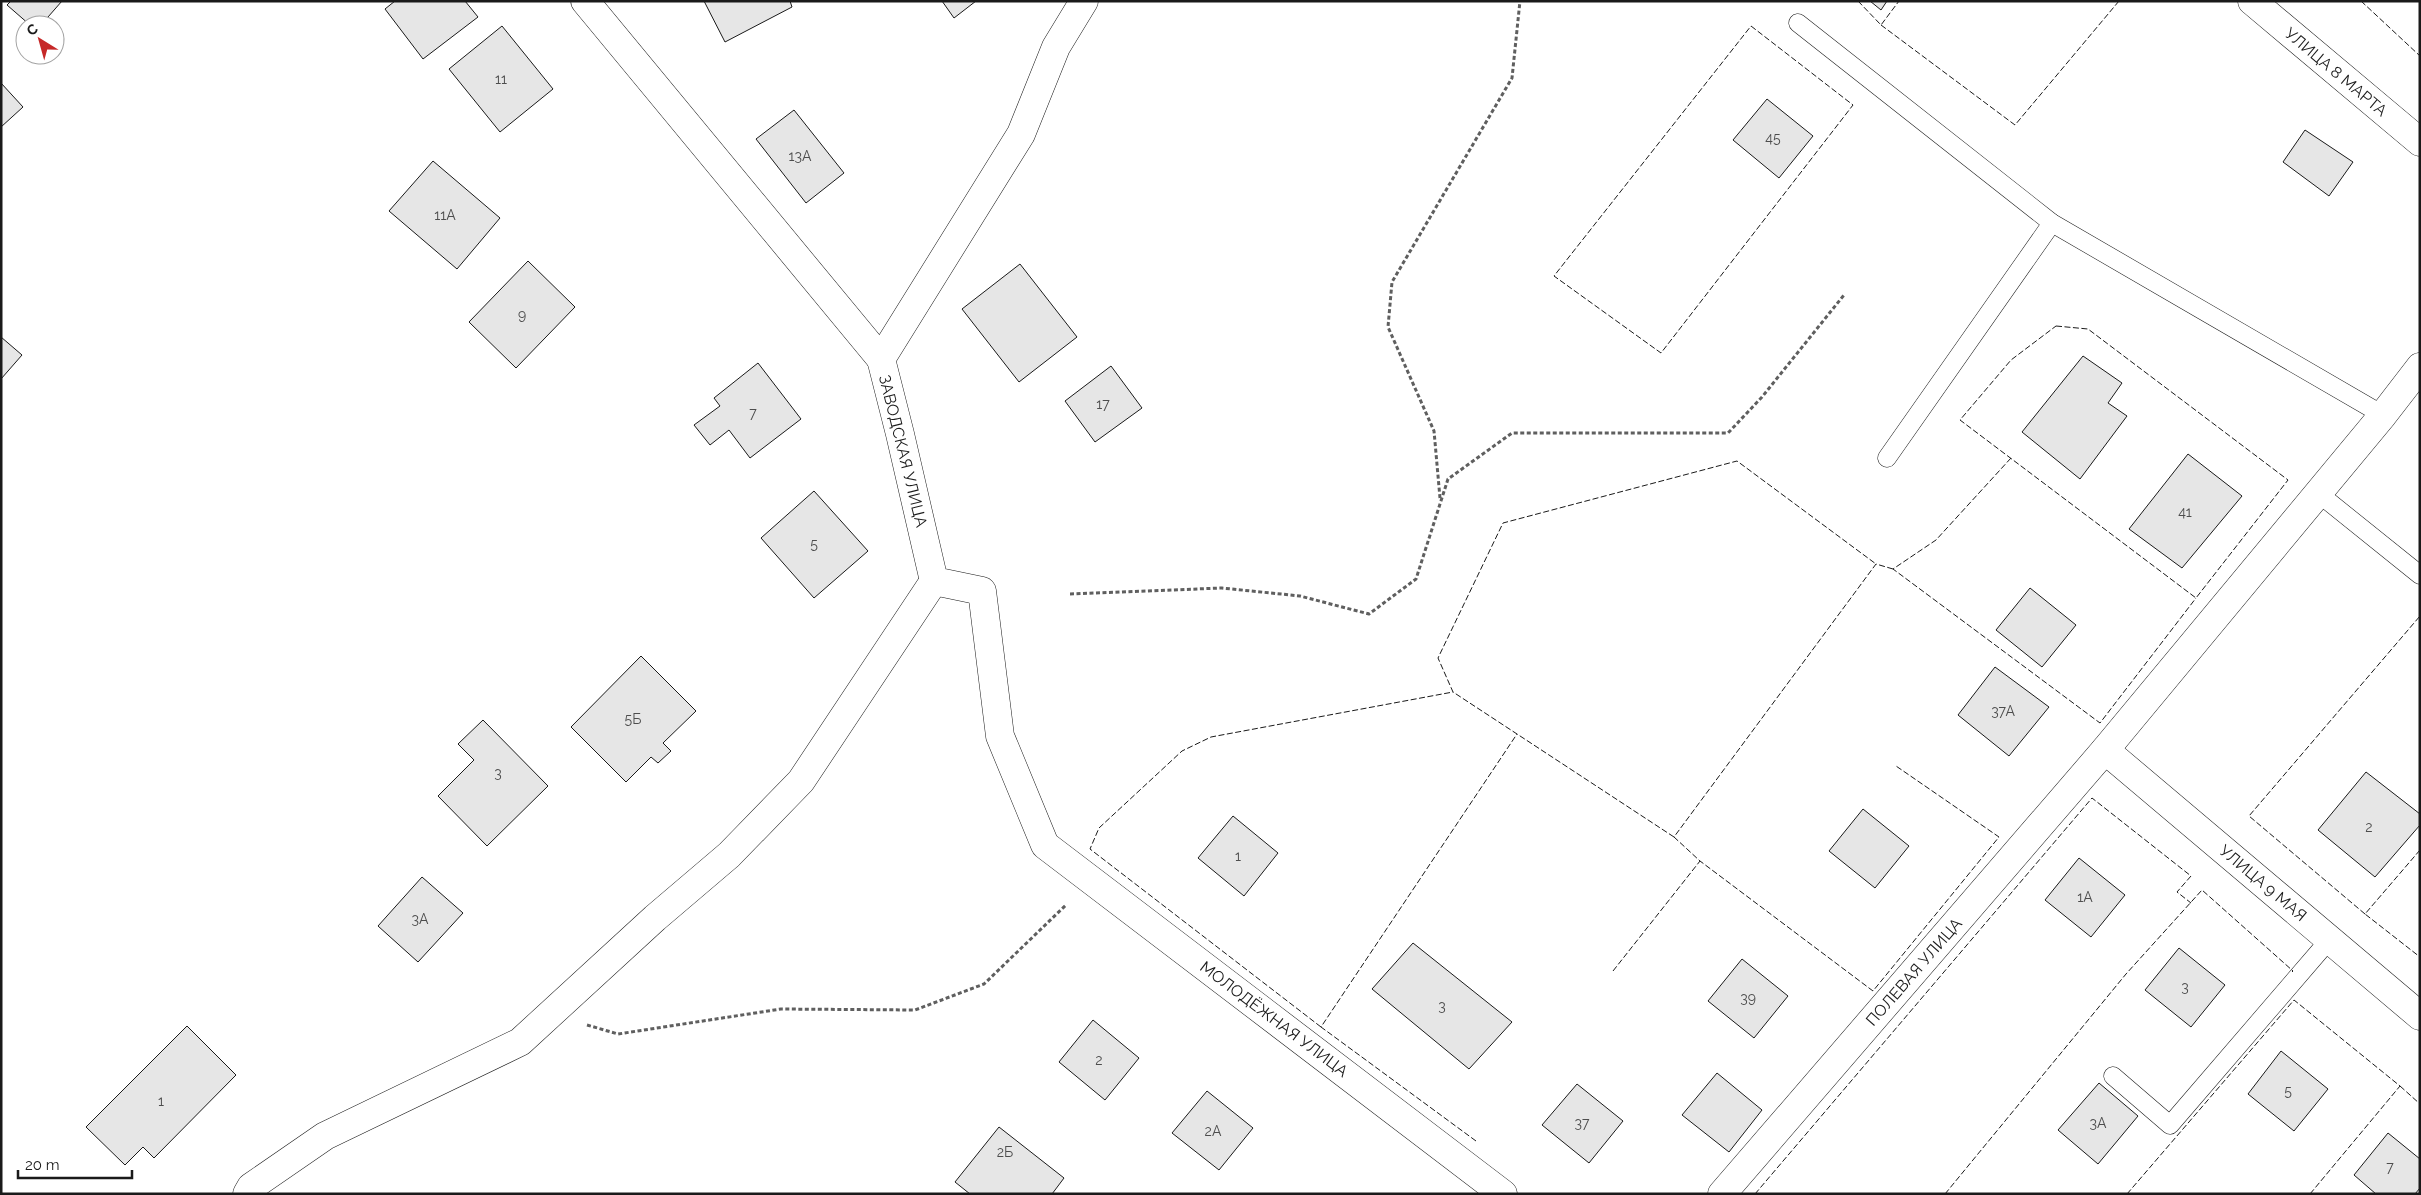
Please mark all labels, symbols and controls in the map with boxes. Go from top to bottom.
north arrow [15,15,65,65]
text: С [24,20,41,39]
street label: УЛИЦА 8 МАРТА [2281,24,2391,120]
house number: 11 [495,71,507,87]
house number: 45 [1765,130,1781,146]
house number: 13А [789,148,812,164]
house number: 11А [434,207,456,223]
house number: 9 [518,307,526,323]
street label: ЗАВОДСКАЯ УЛИЦА [875,373,931,529]
house number: 17 [1096,396,1110,412]
house number: 7 [749,405,757,421]
house number: 41 [2178,504,2192,520]
house number: 5 [810,536,818,552]
house number: 37А [1991,703,2015,719]
house number: 5Б [625,711,641,727]
house number: 3 [494,765,502,781]
house number: 2 [2365,819,2373,835]
street label: УЛИЦА 9 МАЯ [2215,841,2311,925]
house number: 1 [1235,848,1241,864]
house number: 1А [2077,889,2093,905]
house number: 3А [412,911,429,927]
street label: ПОЛЕВАЯ УЛИЦА [1862,914,1966,1030]
street label: МОЛОДЁЖНАЯ УЛИЦА [1196,956,1352,1081]
house number: 3 [2181,979,2189,995]
house number: 39 [1740,990,1756,1006]
house number: 3 [1438,998,1446,1014]
house number: 2 [1095,1052,1103,1068]
house number: 5 [2284,1083,2292,1099]
house number: 1 [158,1093,164,1109]
house number: 37 [1575,1115,1590,1131]
house number: 3А [2090,1115,2107,1131]
house number: 2А [1205,1123,1222,1139]
house number: 2Б [997,1144,1013,1160]
scale bar [18,1148,131,1180]
text: 20 m [25,1156,60,1174]
house number: 7 [2386,1159,2394,1175]

